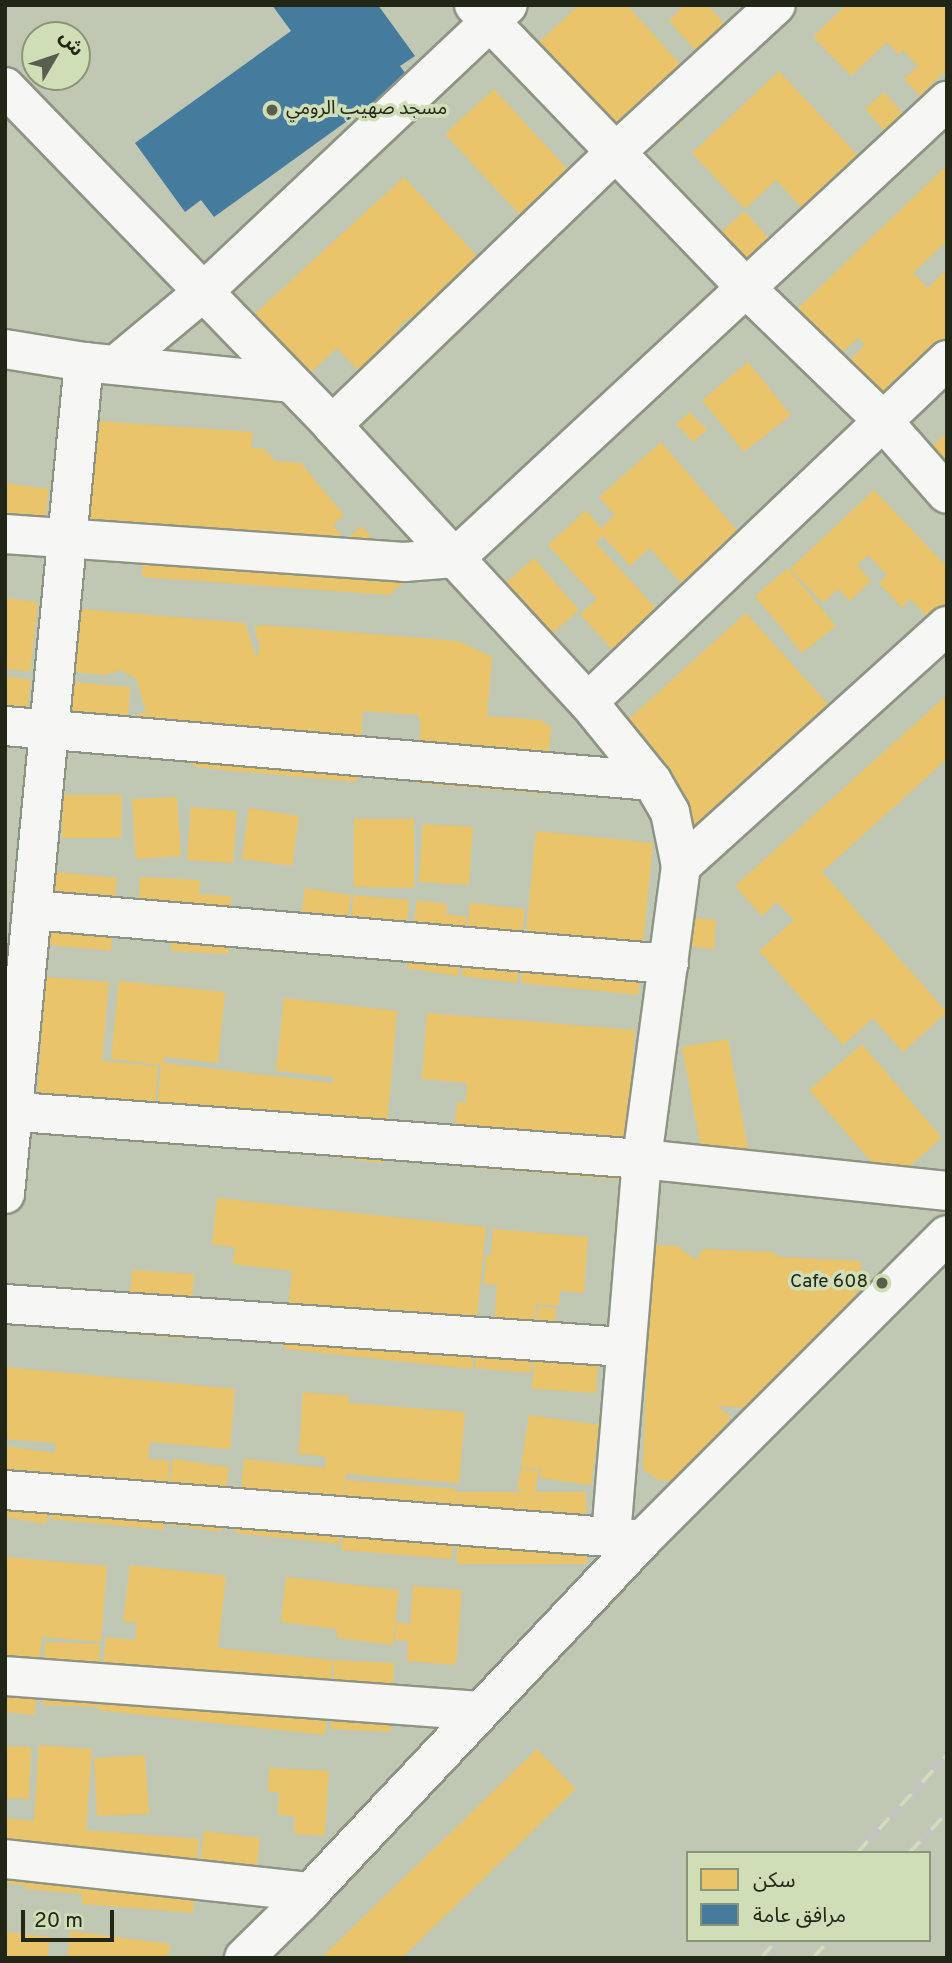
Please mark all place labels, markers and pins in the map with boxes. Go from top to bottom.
place label: مسجد صهيب الرومي [286,99,447,121]
marker: مسجد صهيب الرومي [264,102,280,118]
place label: Cafe 608 [790,1272,868,1294]
marker: Cafe 608 [874,1275,890,1291]

